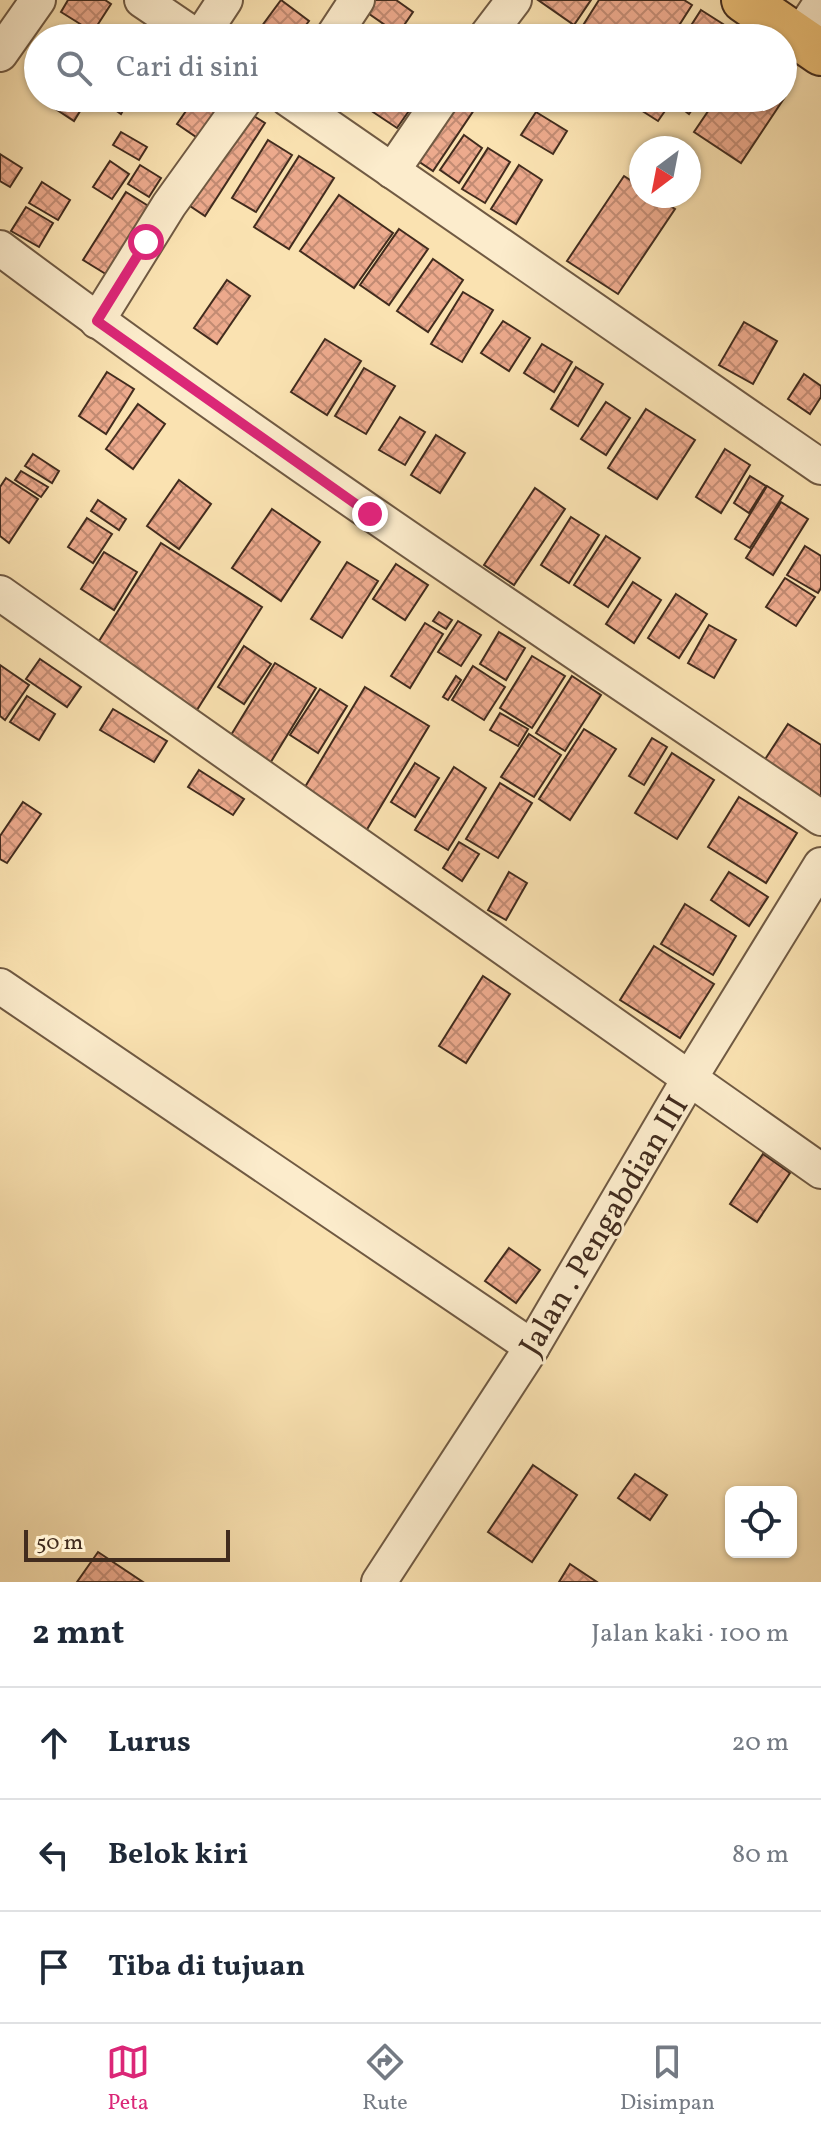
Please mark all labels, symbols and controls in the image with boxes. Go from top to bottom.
search box [24,24,797,112]
icon: search [52,46,96,90]
text: Cari di sini [116,47,259,89]
north arrow [629,136,701,208]
route start [128,224,164,260]
route end [352,496,388,532]
street label: Jalan . Pengabdian III [510,1088,701,1365]
map controls [725,1486,797,1558]
button: locate [725,1486,797,1558]
scale bar [24,1526,230,1562]
text: 50 m [36,1528,83,1559]
text: 2 mnt [32,1611,124,1658]
text: Jalan kaki · 100 m [591,1616,789,1652]
icon: ahead [32,1721,76,1765]
text: Lurus [108,1722,191,1764]
text: 20 m [731,1725,789,1761]
icon: left [32,1833,76,1877]
text: Belok kiri [108,1834,248,1876]
text: 80 m [732,1837,789,1873]
icon: arrive [32,1945,76,1989]
text: Tiba di tujuan [108,1946,305,1988]
tab: Peta [106,2040,150,2119]
tab: Rute [362,2040,408,2119]
tab: Disimpan [620,2040,715,2119]

